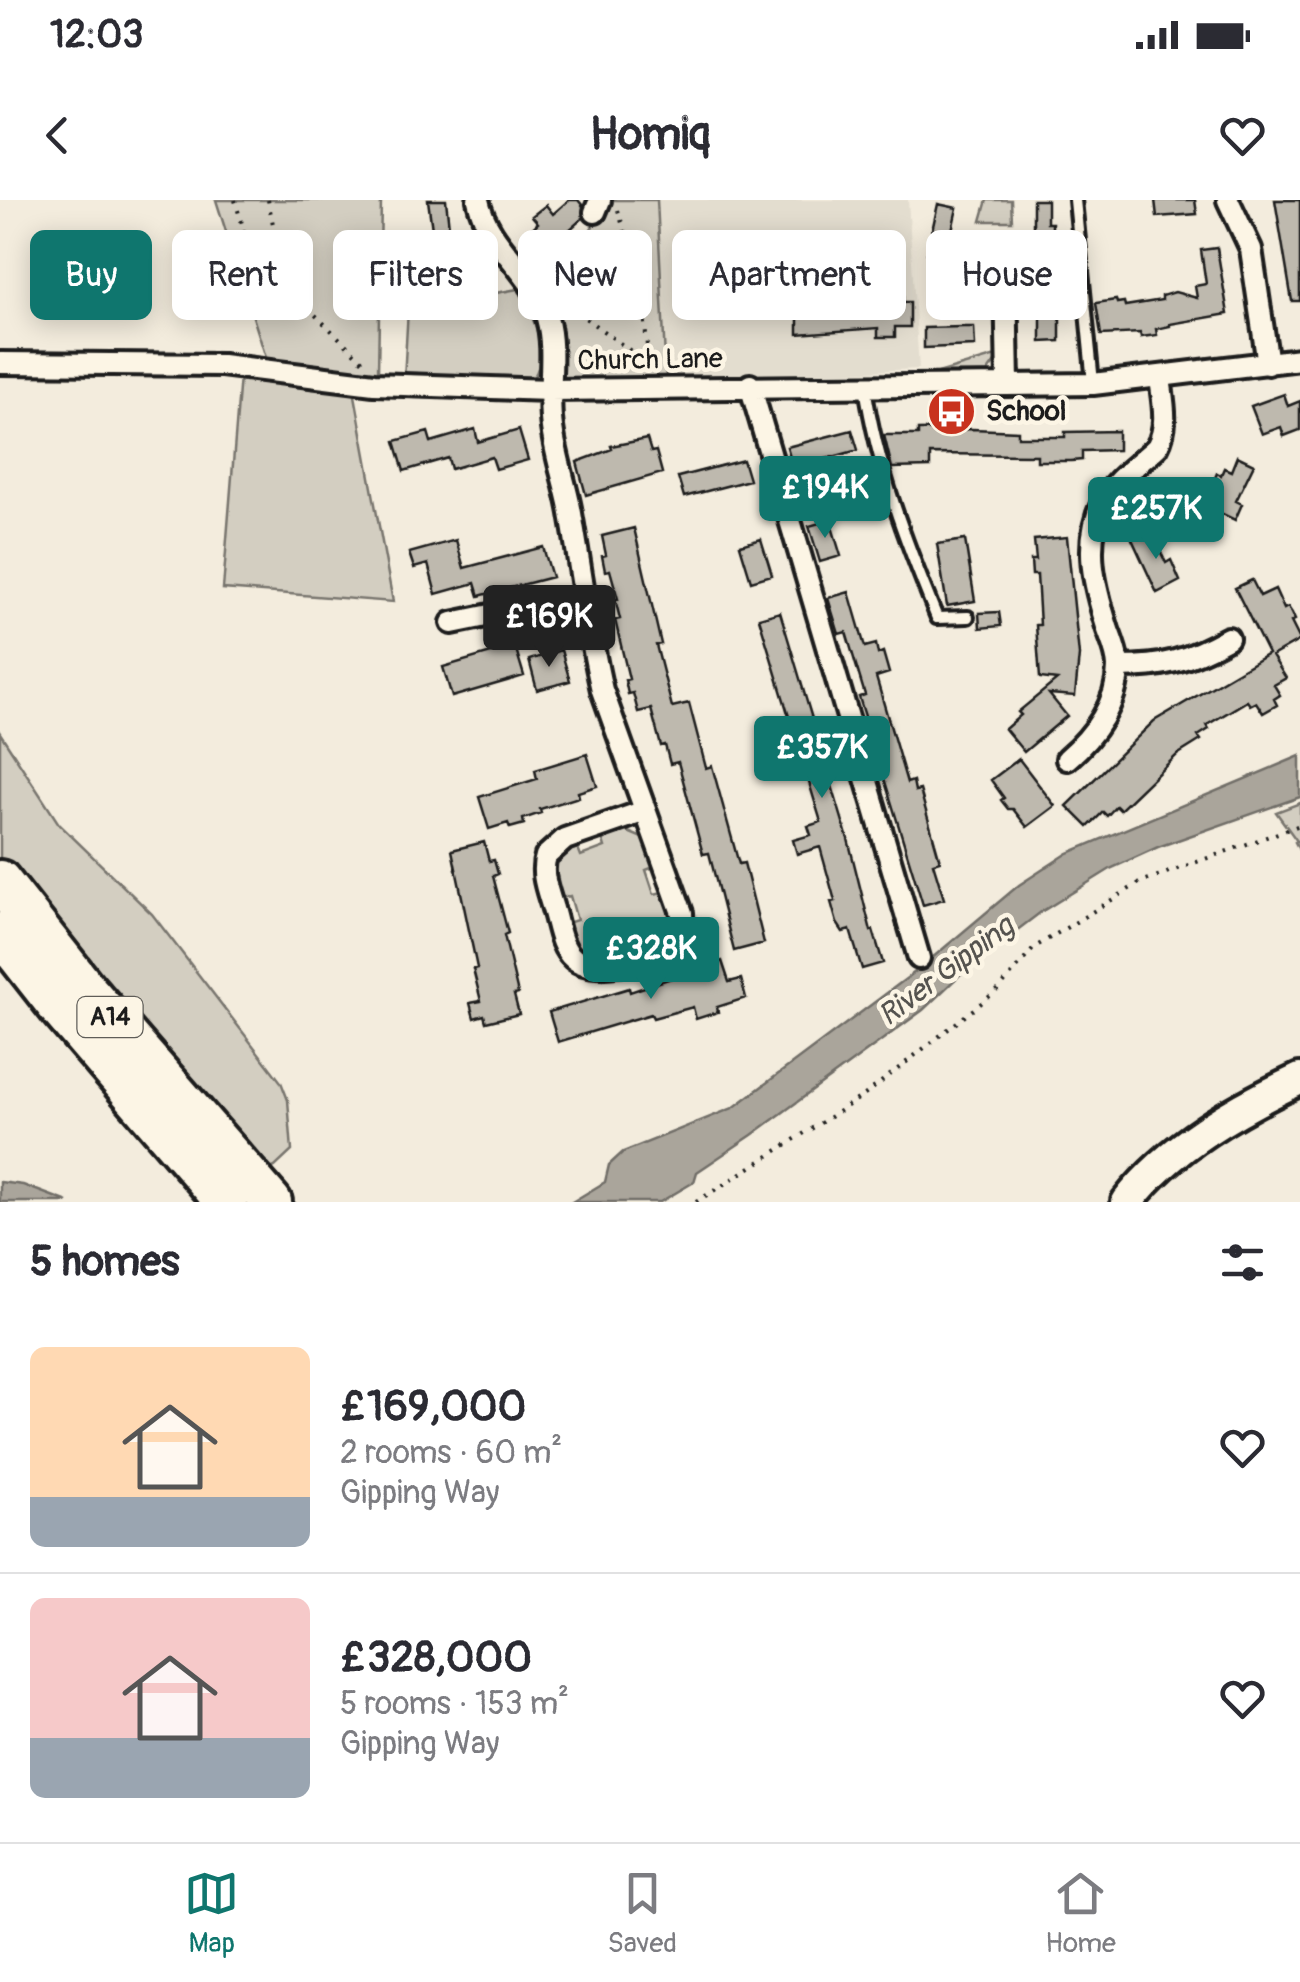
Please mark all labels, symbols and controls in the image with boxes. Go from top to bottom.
text: 12:03 [50,11,143,59]
text: Homiq [590,107,710,163]
icon: back [30,108,85,163]
icon: heart [1215,108,1270,163]
chip: Buy [30,230,152,320]
chip: Rent [172,230,313,320]
chip: Filters [333,230,498,320]
chip: New [518,230,652,320]
chip: Apartment [672,230,906,320]
chip: House [926,230,1087,320]
street label: Church Lane [577,341,723,379]
bus stop icon: School [925,385,977,437]
place label: School [986,394,1066,429]
pin: £194K [755,456,895,541]
text: £194K [781,468,869,508]
pin: £257K [1086,477,1226,562]
text: £257K [1110,489,1202,529]
pin: £169K [479,585,619,670]
text: £169K [505,597,593,637]
pin: £357K [752,716,892,801]
text: £357K [776,728,868,768]
water label: River Gipping [871,907,1022,1034]
pin: £328K [581,917,721,1002]
text: £328K [605,929,697,969]
road number: A14 [78,997,142,1037]
icon: filters [1215,1235,1270,1290]
text: 5 homes [30,1236,180,1288]
text: £169,000 [340,1381,526,1433]
icon: home [110,1387,230,1507]
icon: heart [1215,1420,1270,1475]
text: 2 rooms · 60 m² [340,1433,562,1473]
text: Gipping Way [340,1473,500,1513]
text: £328,000 [340,1632,532,1684]
icon: home [110,1638,230,1758]
icon: heart [1215,1671,1270,1726]
text: 5 rooms · 153 m² [340,1684,569,1724]
text: Gipping Way [340,1724,500,1764]
tab: Map [184,1866,239,1961]
tab: Saved [607,1866,677,1961]
tab: Home [1045,1866,1116,1961]

